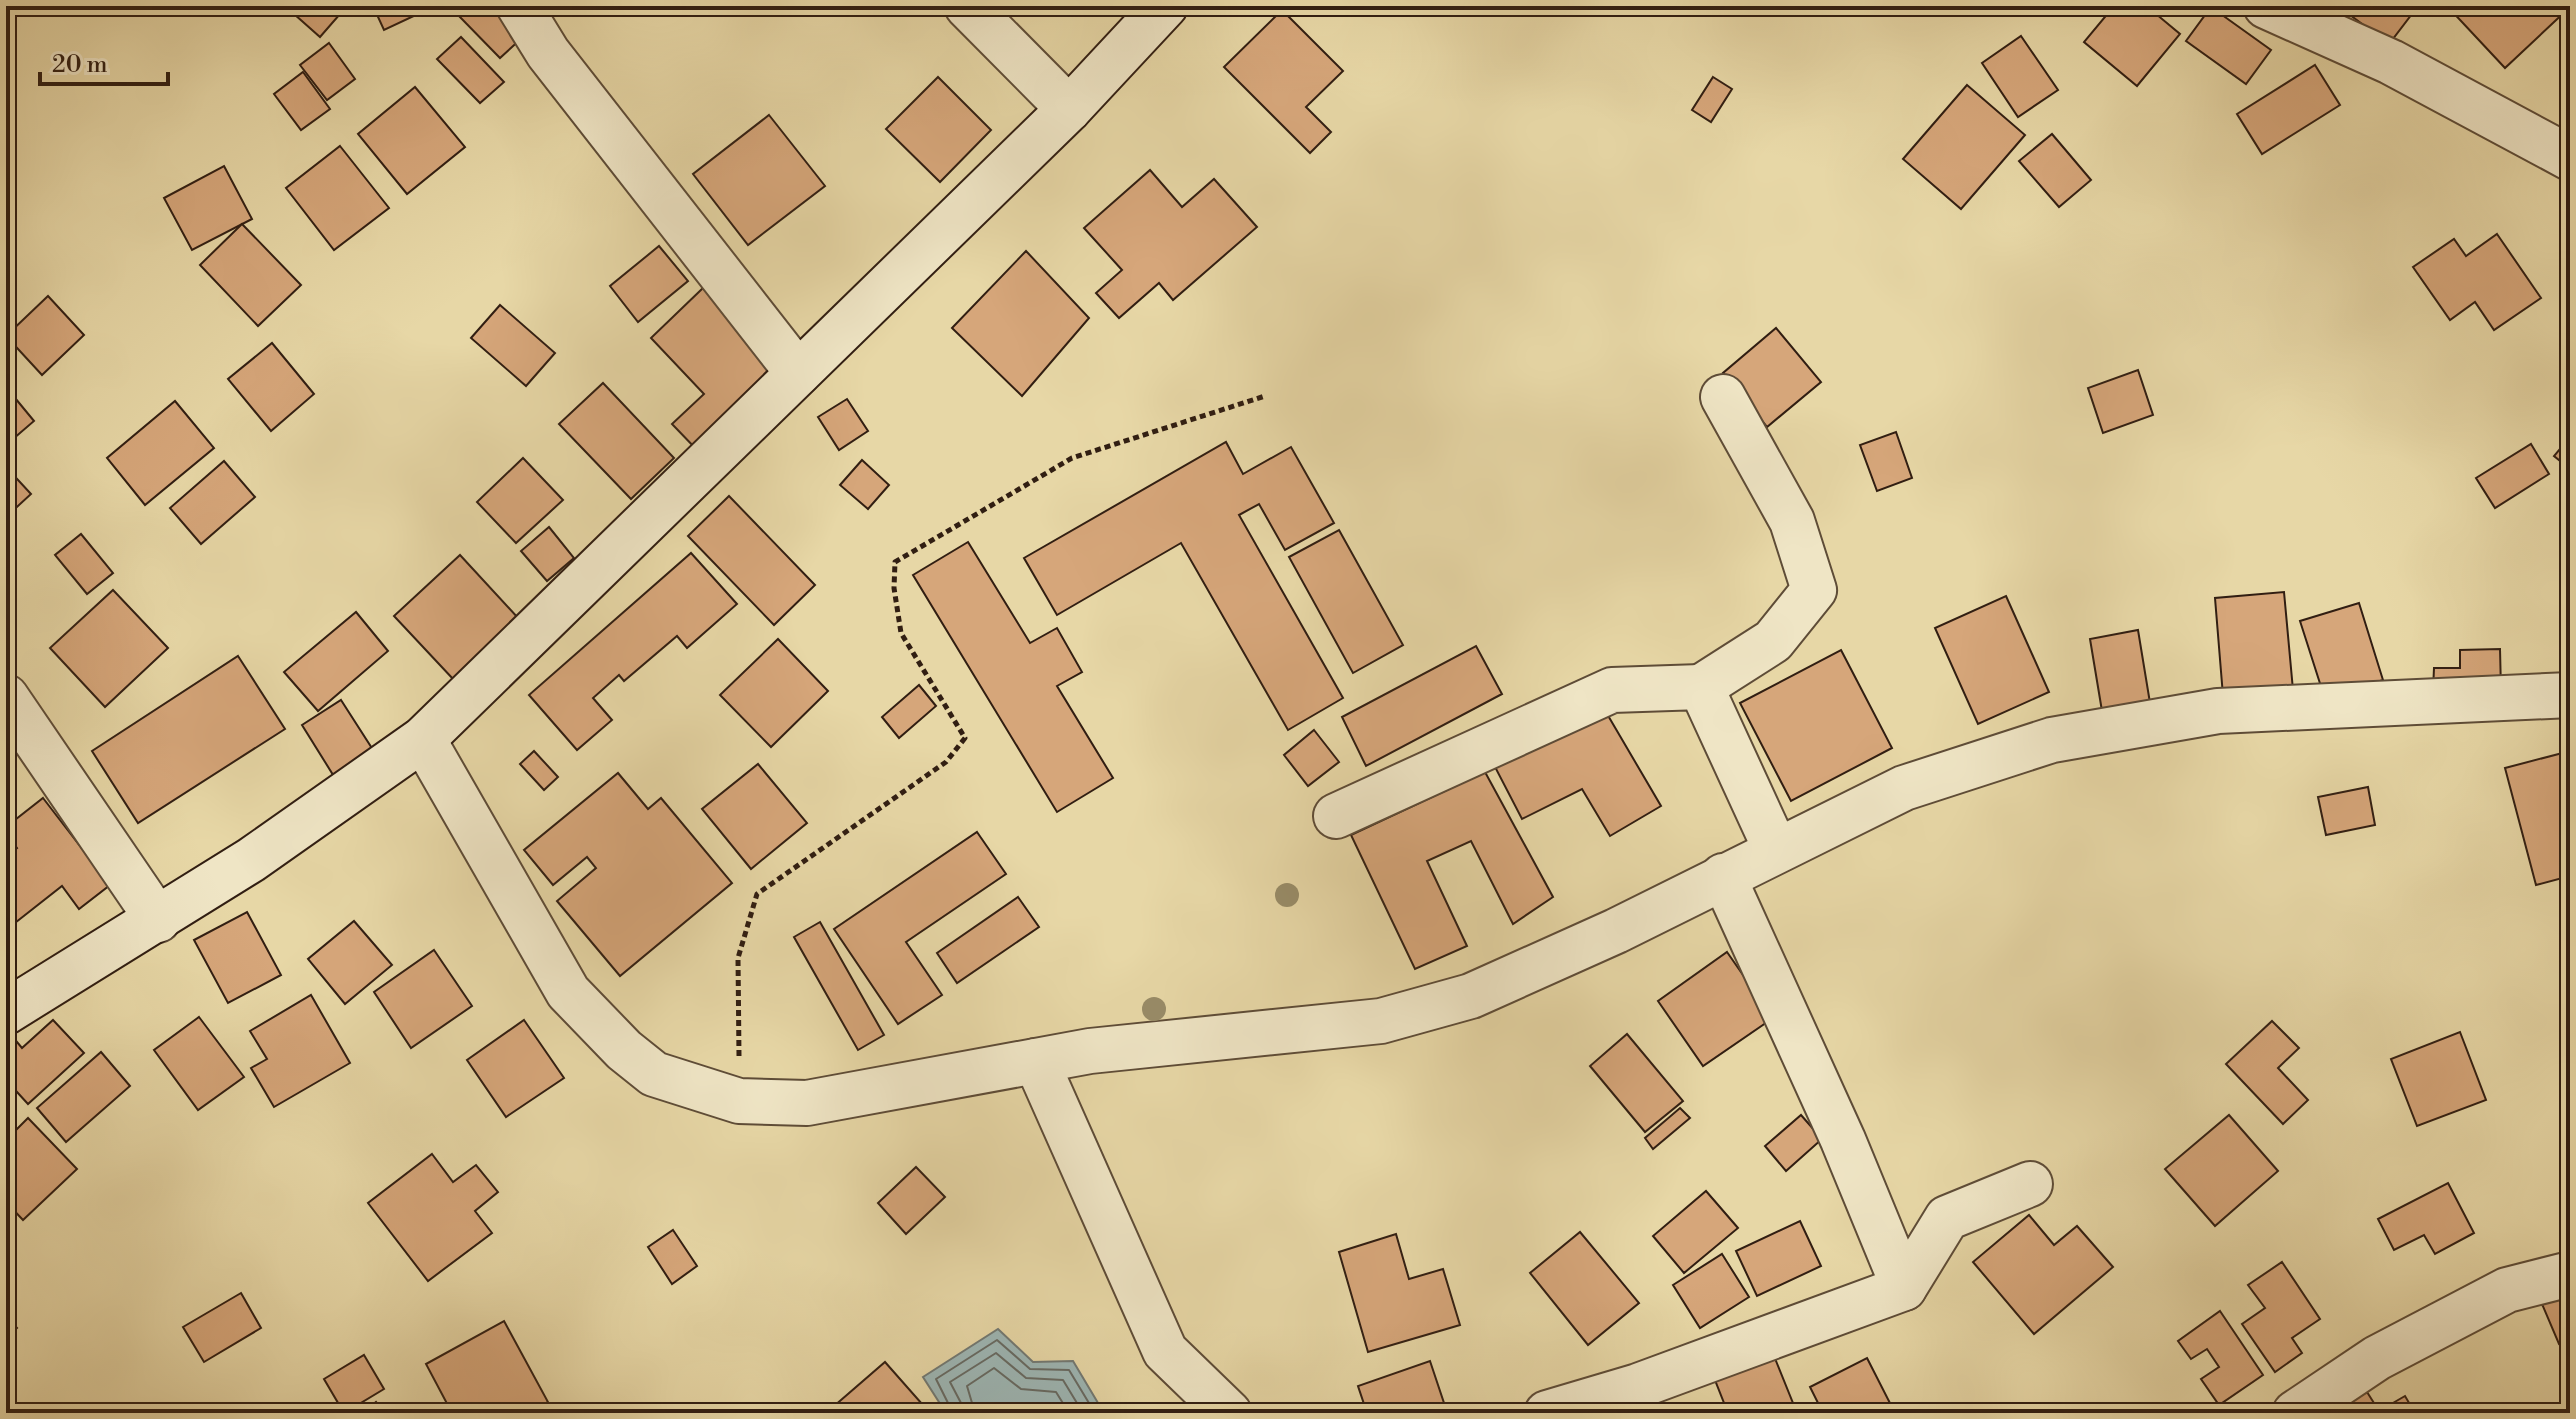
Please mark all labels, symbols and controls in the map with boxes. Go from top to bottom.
scale bar [40,36,168,86]
text: 20 m [52,50,108,80]

